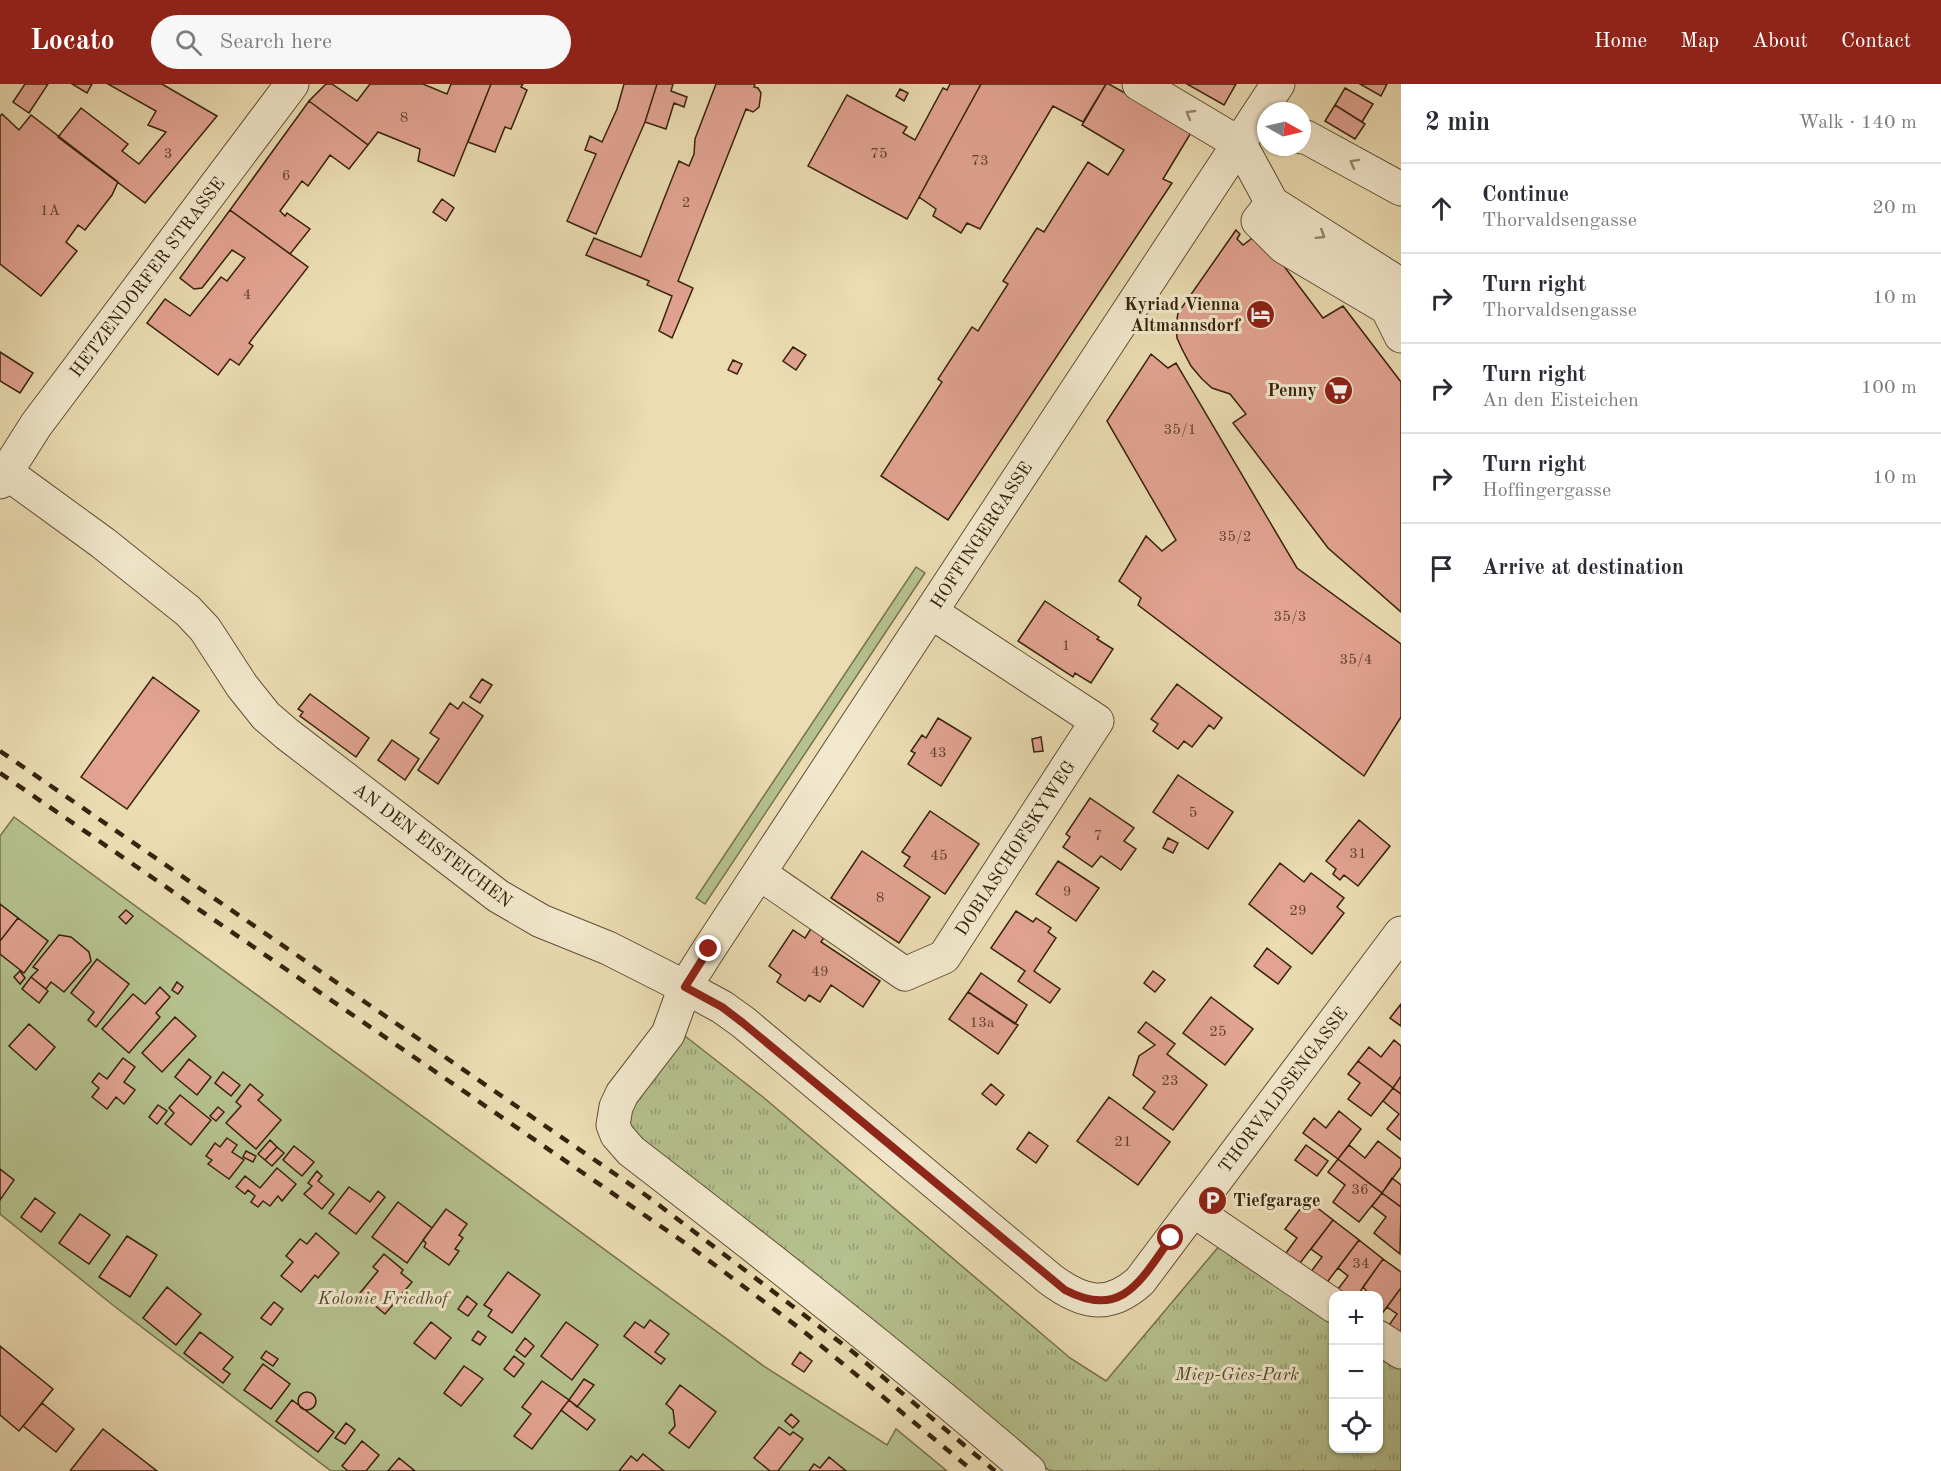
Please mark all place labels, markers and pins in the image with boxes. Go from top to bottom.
place label: Kyriad Vienna Altmannsdorf [1124,296,1242,335]
hotel icon: Kyriad Vienna Altmannsdorf [1245,298,1277,330]
supermarket icon: Penny [1322,374,1354,406]
place label: Penny [1267,382,1317,400]
parking icon: Tiefgarage [1196,1184,1228,1216]
place label: Tiefgarage [1233,1192,1321,1210]

